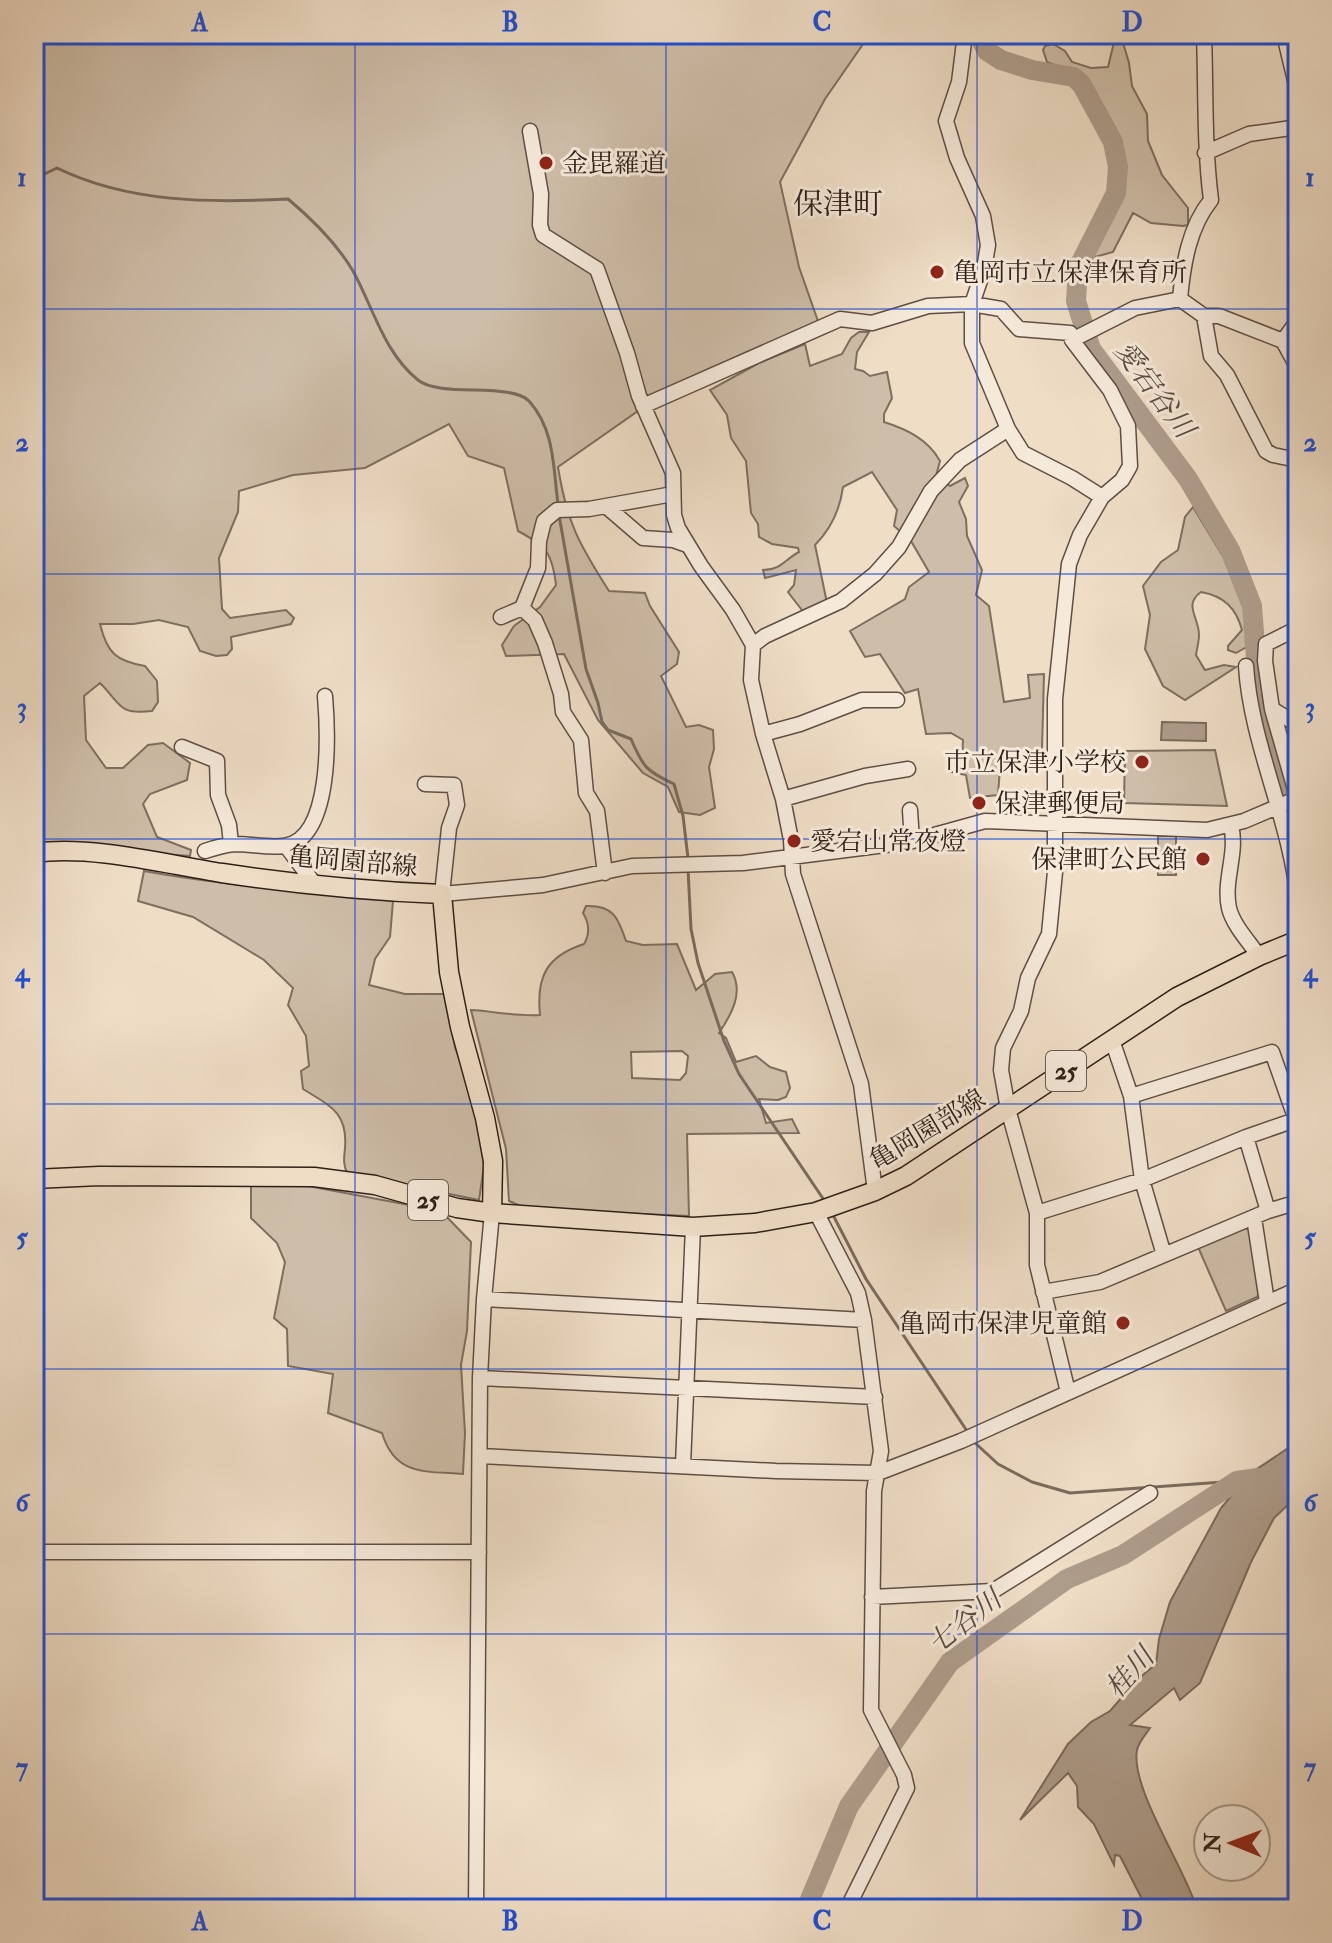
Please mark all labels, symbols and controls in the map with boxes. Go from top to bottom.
text: A [191,7,209,39]
text: B [501,7,519,39]
text: C [812,7,832,39]
text: D [1121,7,1143,39]
place label: 金毘羅道 [562,148,666,180]
marker: 金毘羅道 [537,154,555,172]
text: 1 [17,162,27,194]
text: 1 [1305,162,1315,194]
district label: 保津町 [793,186,883,223]
place label: 亀岡市立保津保育所 [953,257,1187,289]
marker: 亀岡市立保津保育所 [928,263,946,281]
water label: 愛宕谷川 [1106,335,1203,448]
text: 2 [15,427,29,459]
text: 2 [1303,427,1317,459]
text: 3 [17,692,27,724]
text: 3 [1305,692,1315,724]
place label: 市立保津小学校 [944,747,1126,779]
marker: 市立保津小学校 [1133,753,1151,771]
place label: 保津郵便局 [995,788,1125,820]
marker: 保津郵便局 [970,794,988,812]
place label: 愛宕山常夜燈 [810,826,966,858]
marker: 愛宕山常夜燈 [785,832,803,850]
street label: 亀岡園部線 [287,840,419,884]
place label: 保津町公民館 [1031,844,1187,876]
marker: 保津町公民館 [1194,850,1212,868]
text: 4 [14,957,31,989]
text: 4 [1302,957,1319,989]
road number: 25 [1046,1051,1086,1091]
street label: 亀岡園部線 [864,1083,991,1177]
road number: 25 [408,1180,448,1220]
text: 5 [16,1222,28,1254]
text: 5 [1304,1222,1316,1254]
place label: 亀岡市保津児童館 [899,1308,1107,1340]
marker: 亀岡市保津児童館 [1114,1314,1132,1332]
text: 6 [15,1487,30,1519]
text: 6 [1303,1487,1318,1519]
water label: 七谷川 [921,1581,1011,1662]
water label: 桂川 [1098,1638,1164,1706]
text: 7 [16,1752,28,1784]
text: 7 [1304,1752,1316,1784]
north arrow [1192,1803,1272,1883]
text: N [1199,1832,1227,1854]
text: A [191,1906,209,1938]
text: B [501,1906,519,1938]
text: C [812,1906,832,1938]
text: D [1121,1906,1143,1938]

